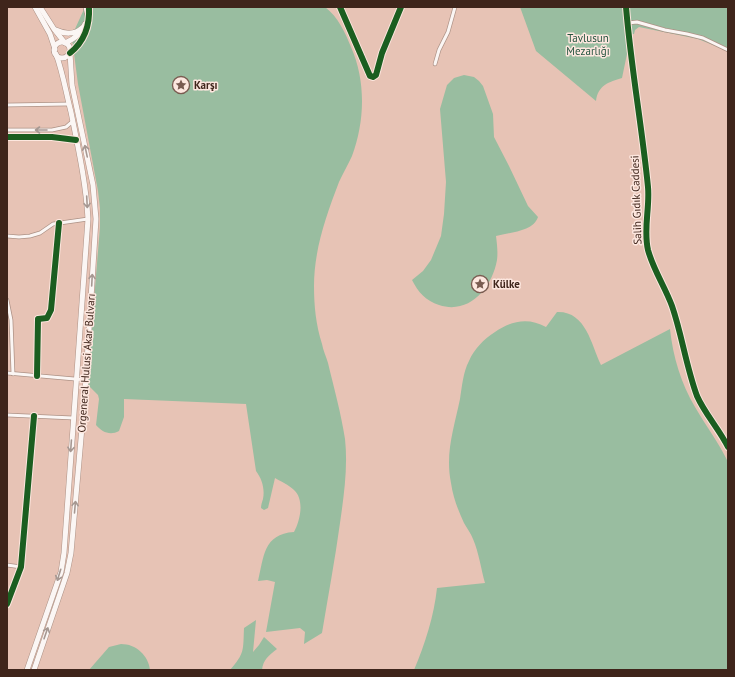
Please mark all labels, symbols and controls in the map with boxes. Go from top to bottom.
park label: Tavlusun Mezarlığı [566,31,610,58]
place icon: Karşı [171,75,191,95]
place label: Karşı [194,78,218,92]
one-way arrow [35,126,48,134]
one-way arrow [82,144,90,157]
street label: Salih Gıdık Caddesi [627,155,645,245]
one-way arrow [83,195,90,208]
one-way arrow [88,274,95,287]
place icon: Külke [470,274,490,294]
place label: Külke [493,277,520,291]
street label: Orgeneral Hulusi Akar Bulvarı [74,293,98,433]
one-way arrow [67,439,74,452]
one-way arrow [71,501,79,514]
one-way arrow [55,568,62,581]
one-way arrow [43,627,51,639]

